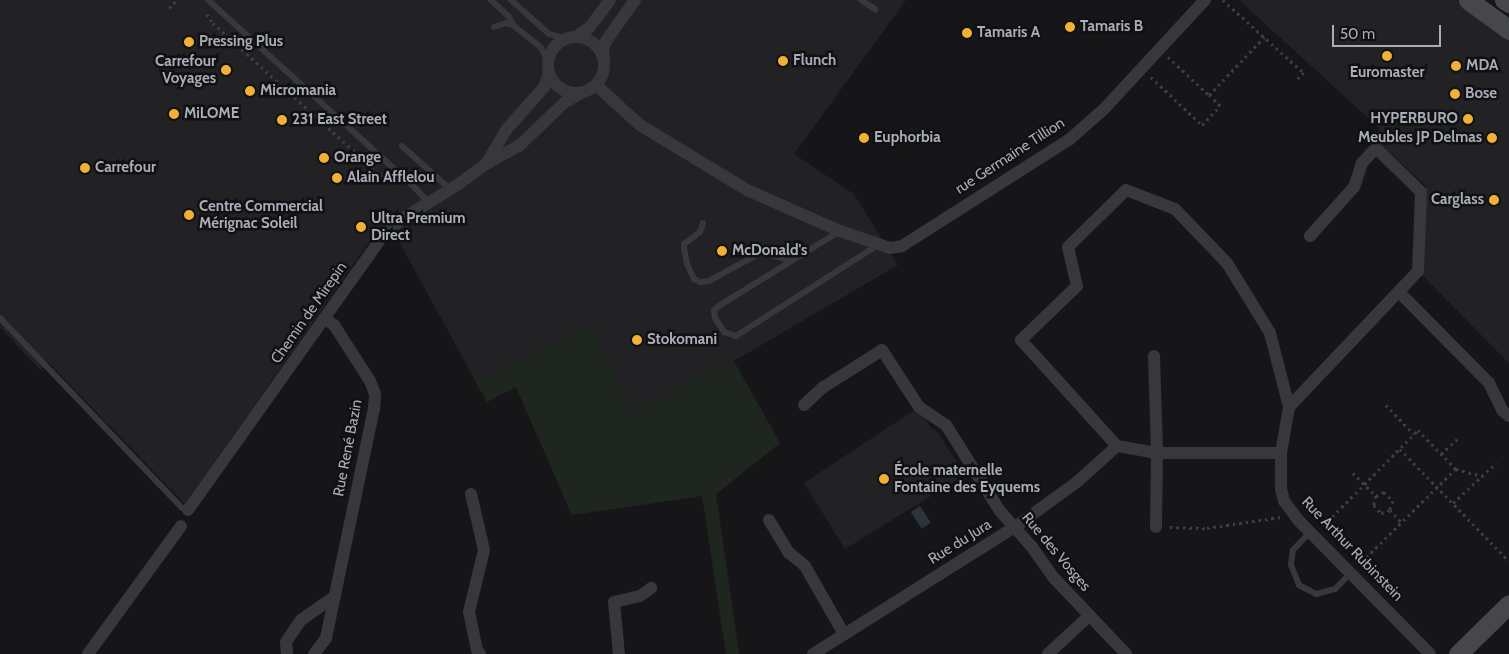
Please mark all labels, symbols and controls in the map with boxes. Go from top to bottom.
scale bar [1334,15,1443,47]
place label: Tamaris B [1080,18,1143,36]
marker: Tamaris B [1064,21,1076,33]
place label: Tamaris A [977,24,1040,42]
text: 50 m [1340,25,1375,43]
marker: Tamaris A [961,27,973,39]
place label: Pressing Plus [199,33,283,51]
marker: Pressing Plus [183,36,195,48]
marker: Euromaster [1381,50,1393,62]
place label: Carrefour Voyages [155,52,216,87]
place label: Flunch [793,52,836,70]
marker: Flunch [777,55,789,67]
place label: MDA [1466,57,1498,75]
marker: MDA [1450,60,1462,72]
marker: Carrefour Voyages [220,64,232,76]
place label: Euromaster [1350,64,1424,82]
place label: Micromania [260,82,336,100]
marker: Micromania [244,85,256,97]
place label: Bose [1465,85,1497,103]
marker: Bose [1449,88,1461,100]
place label: MiLOME [184,105,239,123]
marker: MiLOME [168,108,180,120]
place label: HYPERBURO [1370,110,1458,128]
place label: 231 East Street [292,111,387,129]
marker: HYPERBURO [1462,113,1474,125]
marker: 231 East Street [276,114,288,126]
street label: rue Germaine Tillion [952,114,1068,198]
place label: Euphorbia [874,129,941,147]
place label: Meubles JP Delmas [1358,129,1482,147]
marker: Euphorbia [858,132,870,144]
marker: Meubles JP Delmas [1486,132,1498,144]
place label: Orange [334,149,381,167]
marker: Orange [318,152,330,164]
place label: Carrefour [95,159,156,177]
marker: Carrefour [79,162,91,174]
place label: Alain Afflelou [347,169,435,187]
marker: Alain Afflelou [331,172,343,184]
place label: Carglass [1431,191,1484,209]
marker: Carglass [1488,194,1500,206]
place label: Centre Commercial Mérignac Soleil [199,197,323,232]
marker: Centre Commercial Mérignac Soleil [183,209,195,221]
place label: Ultra Premium Direct [371,209,466,244]
marker: Ultra Premium Direct [355,221,367,233]
place label: McDonald's [732,242,807,260]
marker: McDonald's [716,245,728,257]
street label: Chemin de Mirepin [267,259,351,367]
place label: Stokomani [647,331,717,349]
marker: Stokomani [631,334,643,346]
street label: Rue René Bazin [330,398,366,498]
place label: École maternelle Fontaine des Eyquems [894,461,1040,496]
marker: École maternelle Fontaine des Eyquems [878,473,890,485]
street label: Rue Arthur Rubinstein [1298,493,1406,605]
street label: Rue des Vosges [1018,509,1094,595]
street label: Rue du Jura [925,516,995,568]

